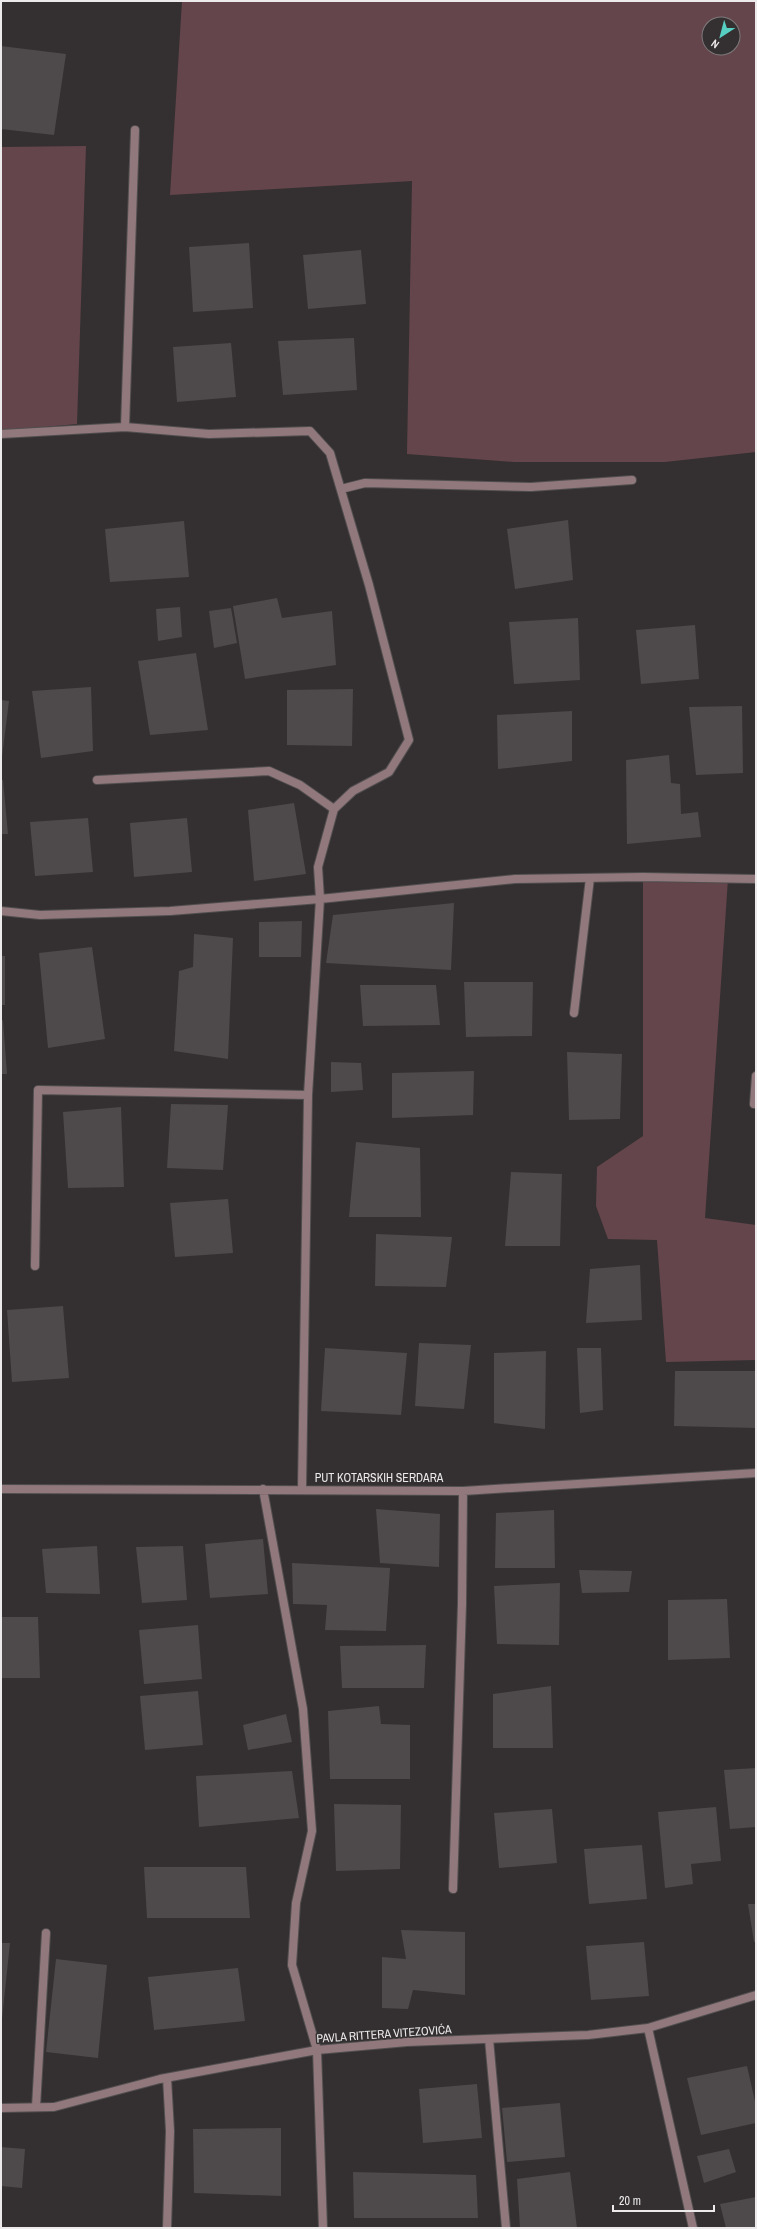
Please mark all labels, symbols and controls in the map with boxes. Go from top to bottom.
north arrow [701,16,741,56]
text: N [708,37,722,52]
street label: PUT KOTARSKIH SERDARA [315,1470,444,1486]
street label: PAVLA RITTERA VITEZOVIĆA [316,2021,452,2047]
scale bar [613,2187,714,2213]
text: 20 m [619,2193,641,2209]

